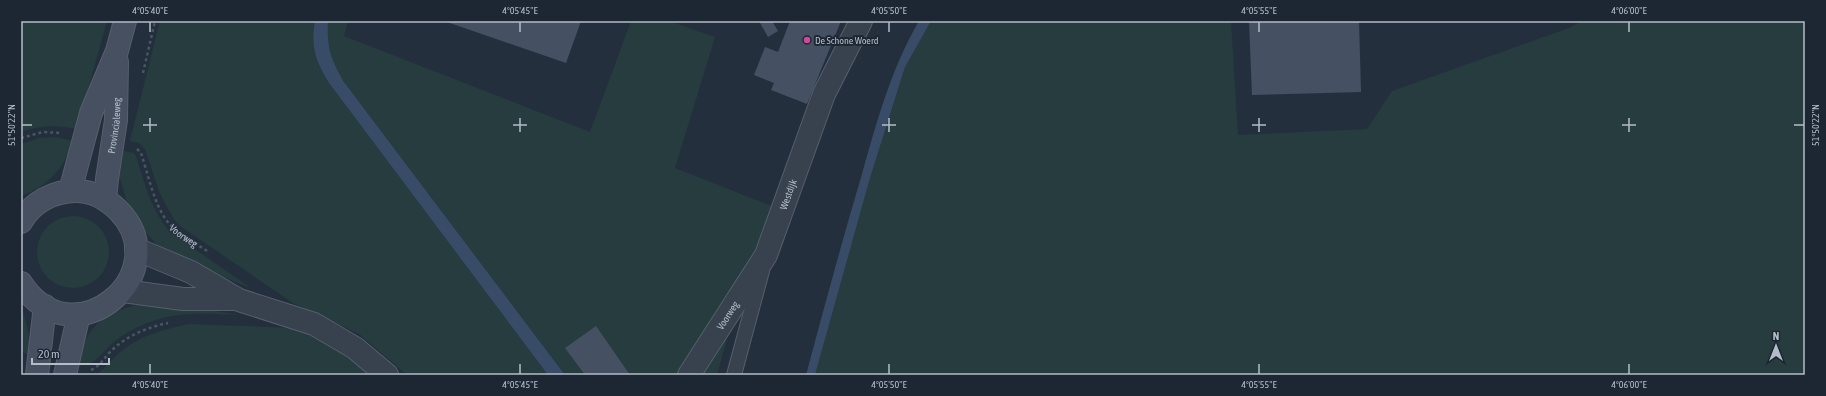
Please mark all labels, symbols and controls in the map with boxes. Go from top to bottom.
text: 4°05'40"E [132,5,168,16]
text: 4°05'45"E [502,5,538,16]
text: 4°05'50"E [871,5,907,16]
text: 4°05'55"E [1241,5,1277,16]
text: 4°06'00"E [1611,5,1647,16]
marker: De Schone Woerd [802,35,812,45]
place label: De Schone Woerd [815,35,879,46]
street label: Provincialeweg [106,97,122,154]
text: 51°50'22"N [6,104,17,146]
text: 51°50'22"N [1810,104,1821,146]
street label: Westdijk [778,177,799,211]
street label: Voorweg [167,222,200,250]
street label: Voorweg [715,299,741,332]
north arrow [1756,326,1796,366]
text: N [1773,330,1779,342]
scale bar [32,340,109,366]
text: 20 m [38,347,60,361]
text: 4°05'40"E [132,379,168,390]
text: 4°05'45"E [502,379,538,390]
text: 4°05'50"E [871,379,907,390]
text: 4°05'55"E [1241,379,1277,390]
text: 4°06'00"E [1611,379,1647,390]

